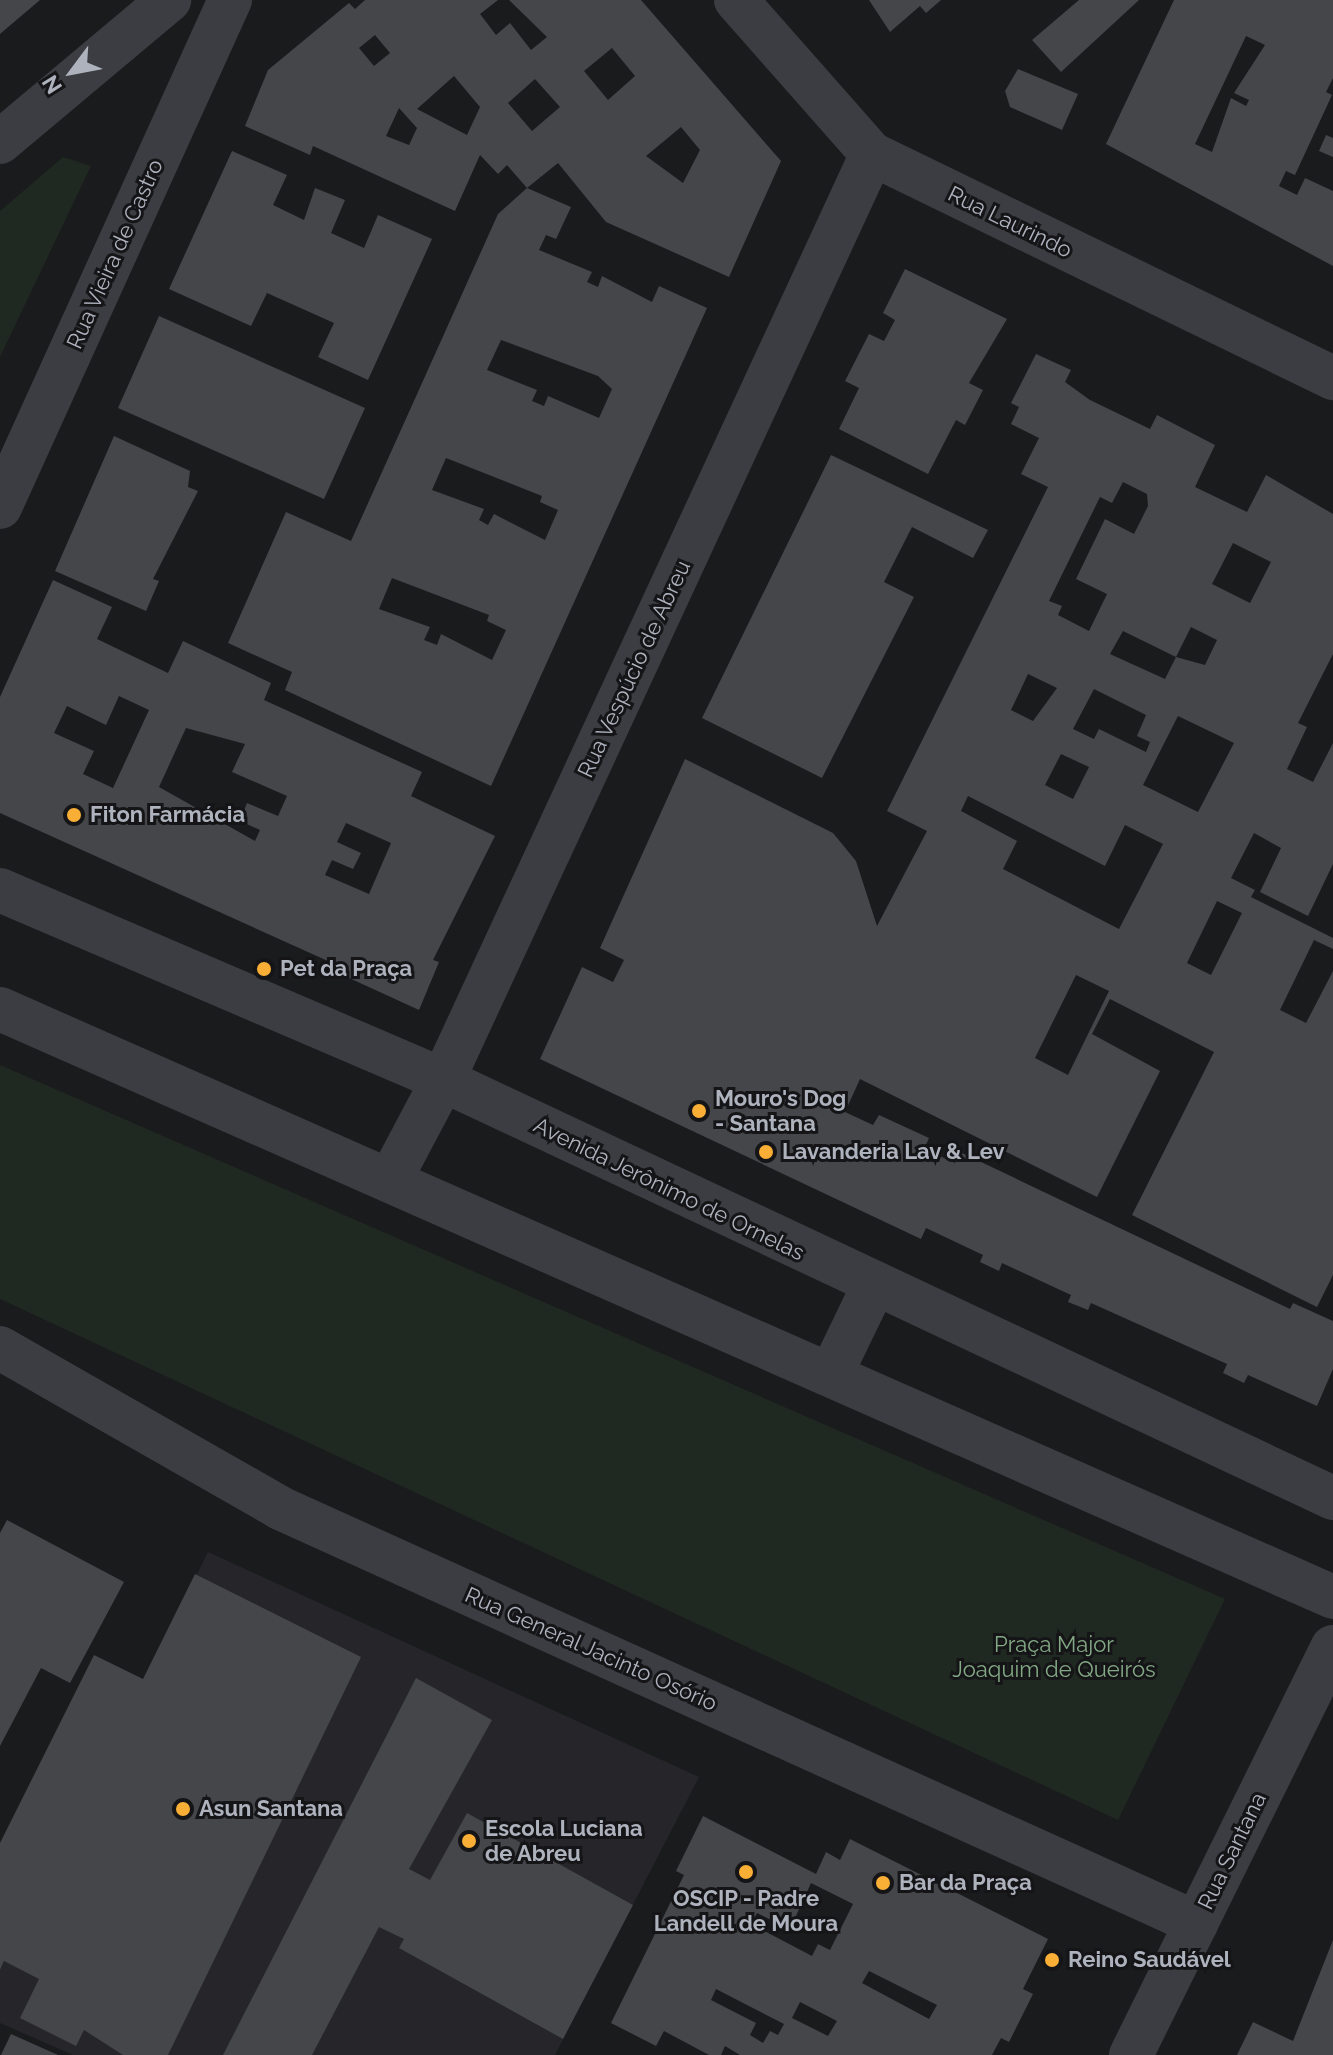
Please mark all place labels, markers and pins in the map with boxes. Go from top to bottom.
place label: Fiton Farmácia [90,802,245,828]
marker: Fiton Farmácia [65,806,83,824]
place label: Pet da Praça [280,956,412,982]
marker: Pet da Praça [255,960,273,978]
place label: Mouro's Dog - Santana [715,1085,846,1136]
marker: Mouro's Dog - Santana [690,1102,708,1120]
place label: Lavanderia Lav & Lev [782,1139,1005,1165]
marker: Lavanderia Lav & Lev [757,1143,775,1161]
place label: Asun Santana [199,1796,343,1822]
marker: Asun Santana [174,1800,192,1818]
place label: Escola Luciana de Abreu [485,1815,643,1866]
marker: Escola Luciana de Abreu [460,1832,478,1850]
marker: OSCIP - Padre Landell de Moura [737,1863,755,1881]
place label: Bar da Praça [899,1870,1032,1896]
marker: Bar da Praça [874,1874,892,1892]
place label: OSCIP - Padre Landell de Moura [654,1885,838,1936]
place label: Reino Saudável [1068,1947,1231,1973]
marker: Reino Saudável [1043,1951,1061,1969]

